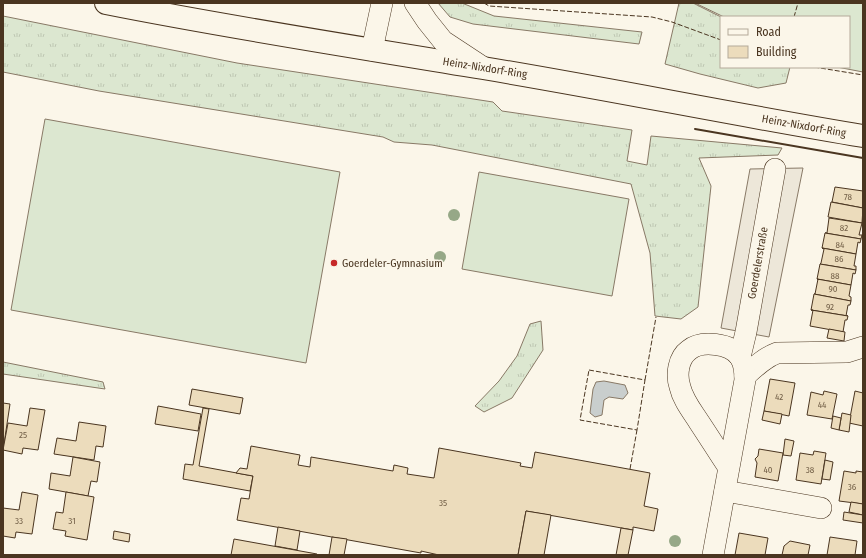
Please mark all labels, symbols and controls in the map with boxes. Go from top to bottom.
legend [720,16,850,68]
text: Road [756,25,781,39]
text: Building [756,45,797,59]
street label: Heinz-Nixdorf-Ring [442,55,529,81]
street label: Heinz-Nixdorf-Ring [761,112,848,140]
house number: 78 [844,192,852,202]
house number: 82 [840,223,848,233]
street label: Goerdelerstraße [745,226,771,300]
house number: 84 [836,240,845,250]
house number: 86 [835,254,844,264]
place label: Goerdeler-Gymnasium [342,257,443,270]
marker: Goerdeler-Gymnasium [329,258,339,268]
house number: 88 [830,271,840,281]
house number: 90 [828,284,838,294]
house number: 92 [826,302,834,312]
house number: 42 [775,392,783,402]
house number: 44 [818,400,827,410]
house number: 25 [19,430,27,440]
house number: 40 [763,465,773,475]
house number: 38 [806,465,815,475]
house number: 36 [848,482,857,492]
house number: 35 [439,498,447,508]
house number: 33 [15,516,23,526]
house number: 31 [68,516,76,526]

